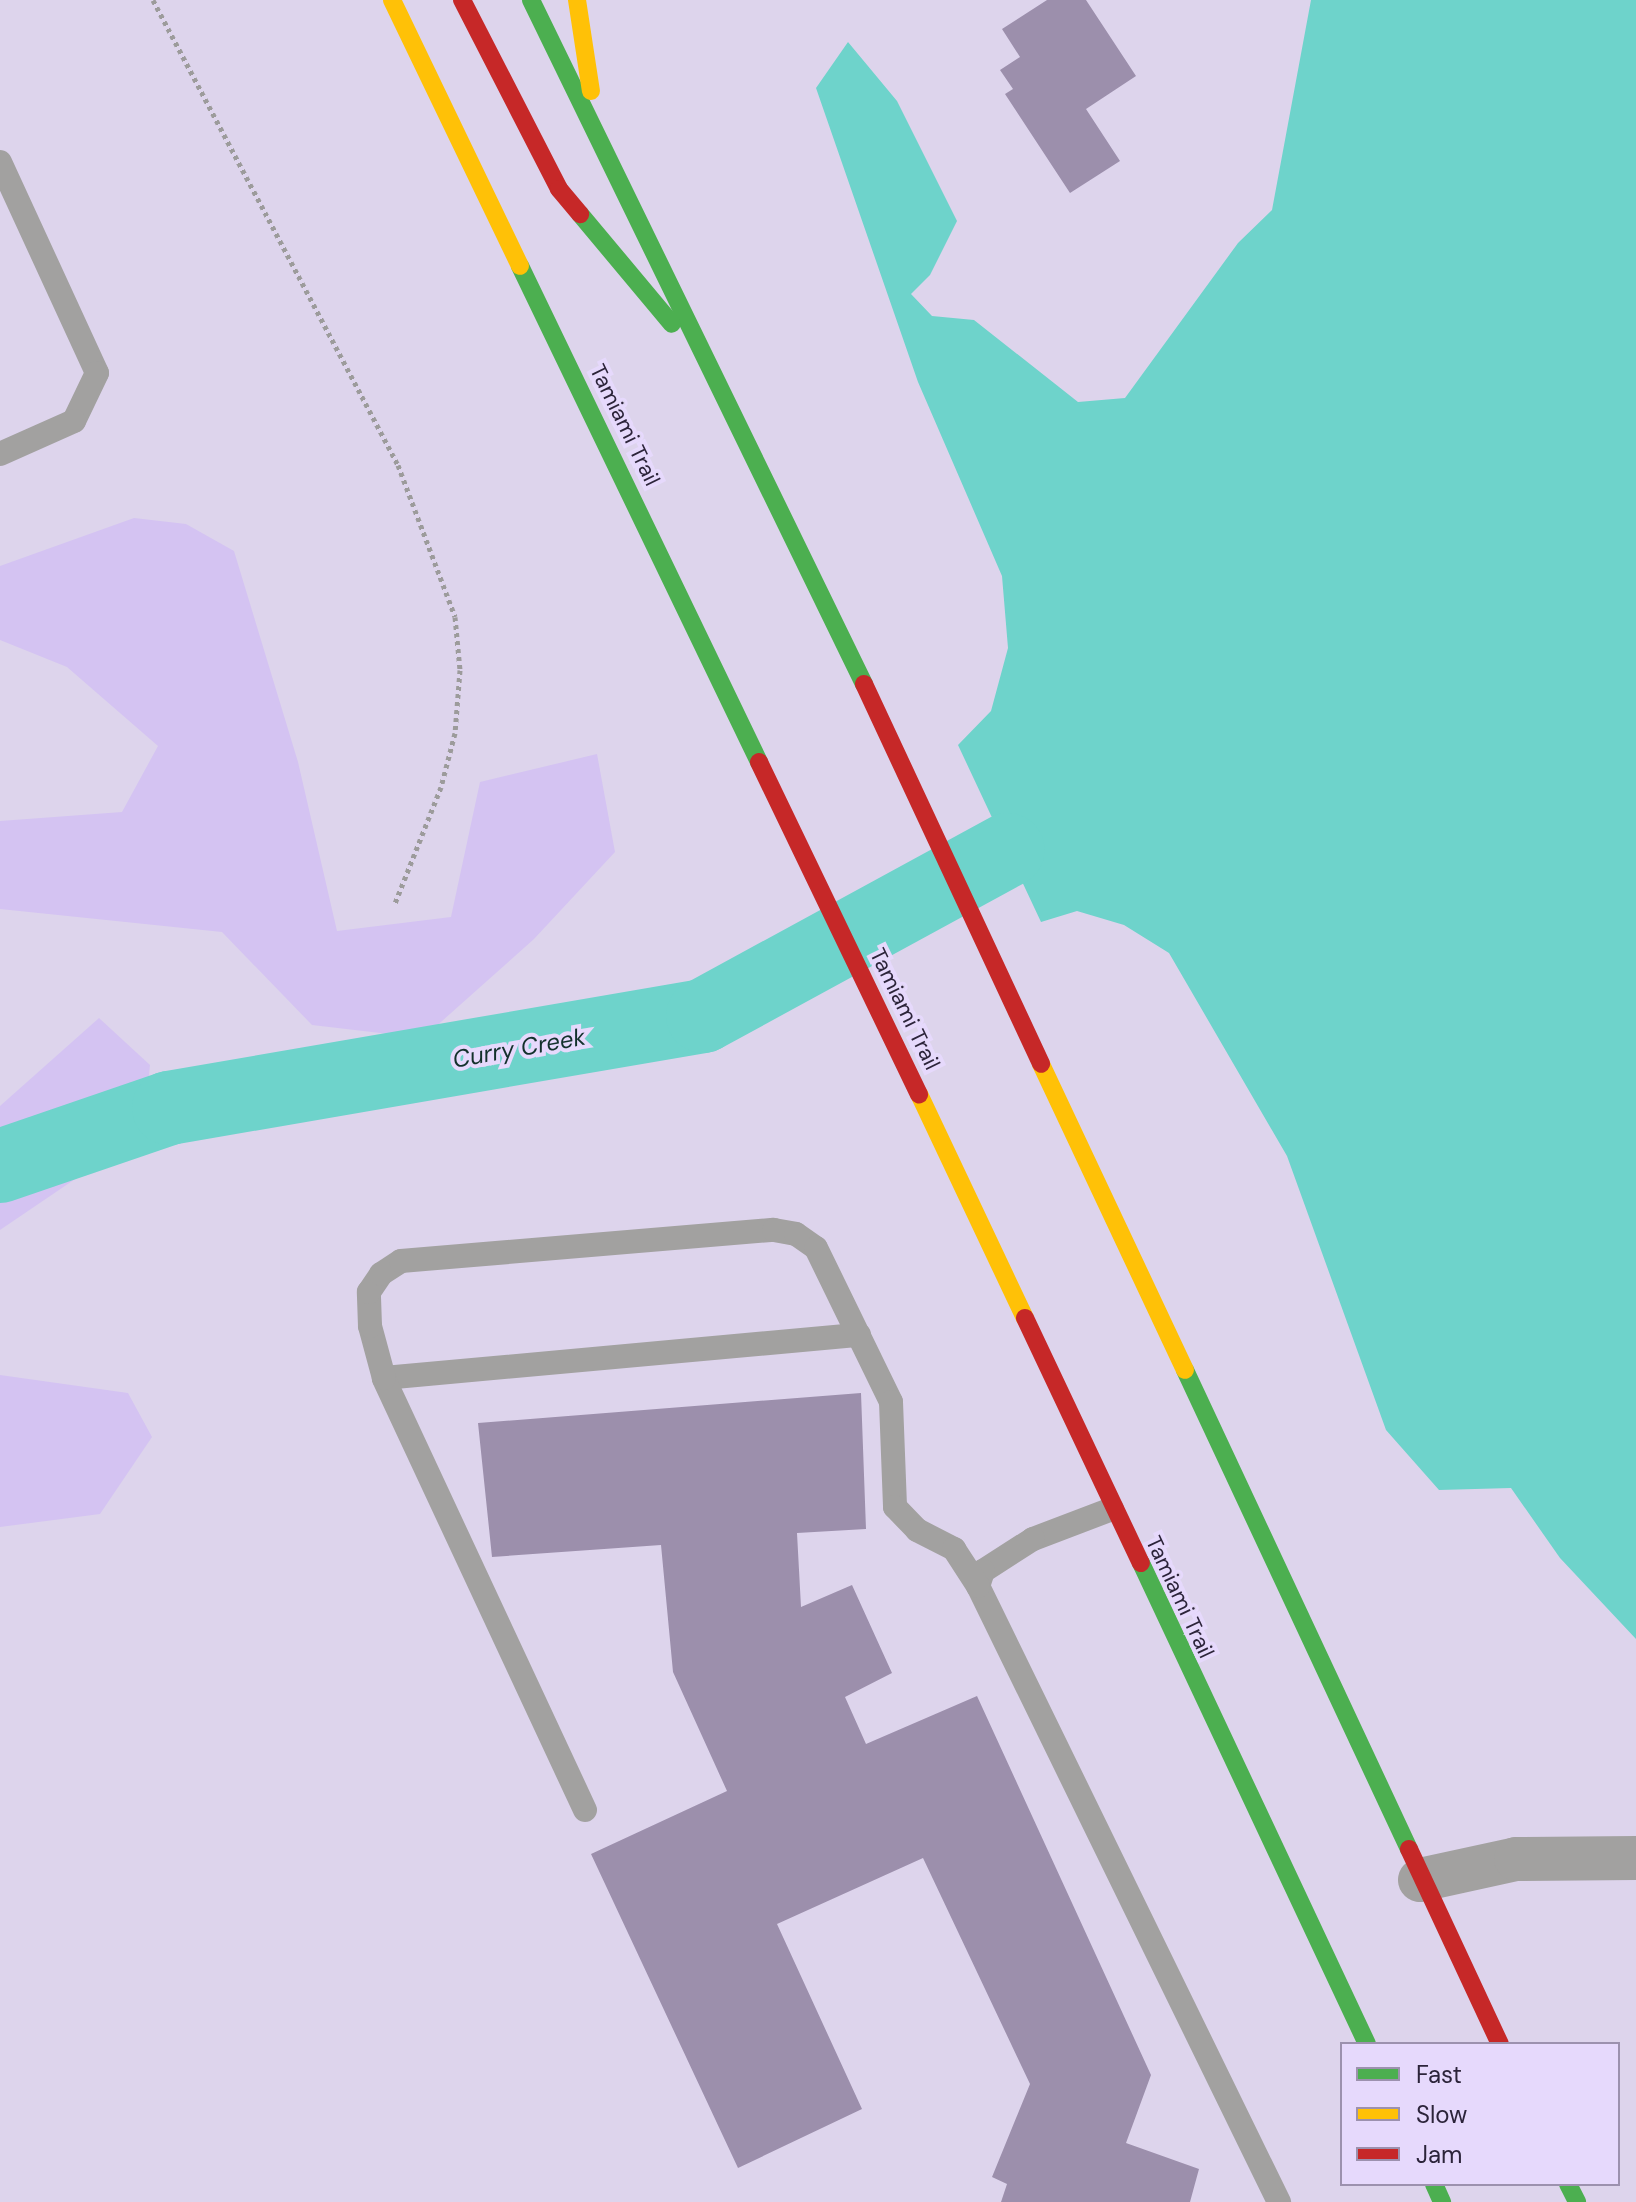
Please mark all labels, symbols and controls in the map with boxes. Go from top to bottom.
street label: Tamiami Trail [584,360,666,490]
street label: Tamiami Trail [864,944,946,1074]
water label: Curry Creek [450,1022,588,1074]
street label: Tamiami Trail [1140,1532,1220,1662]
legend [1340,2042,1620,2186]
text: Fast [1416,2059,1462,2090]
text: Slow [1416,2099,1467,2130]
text: Jam [1416,2139,1462,2170]

